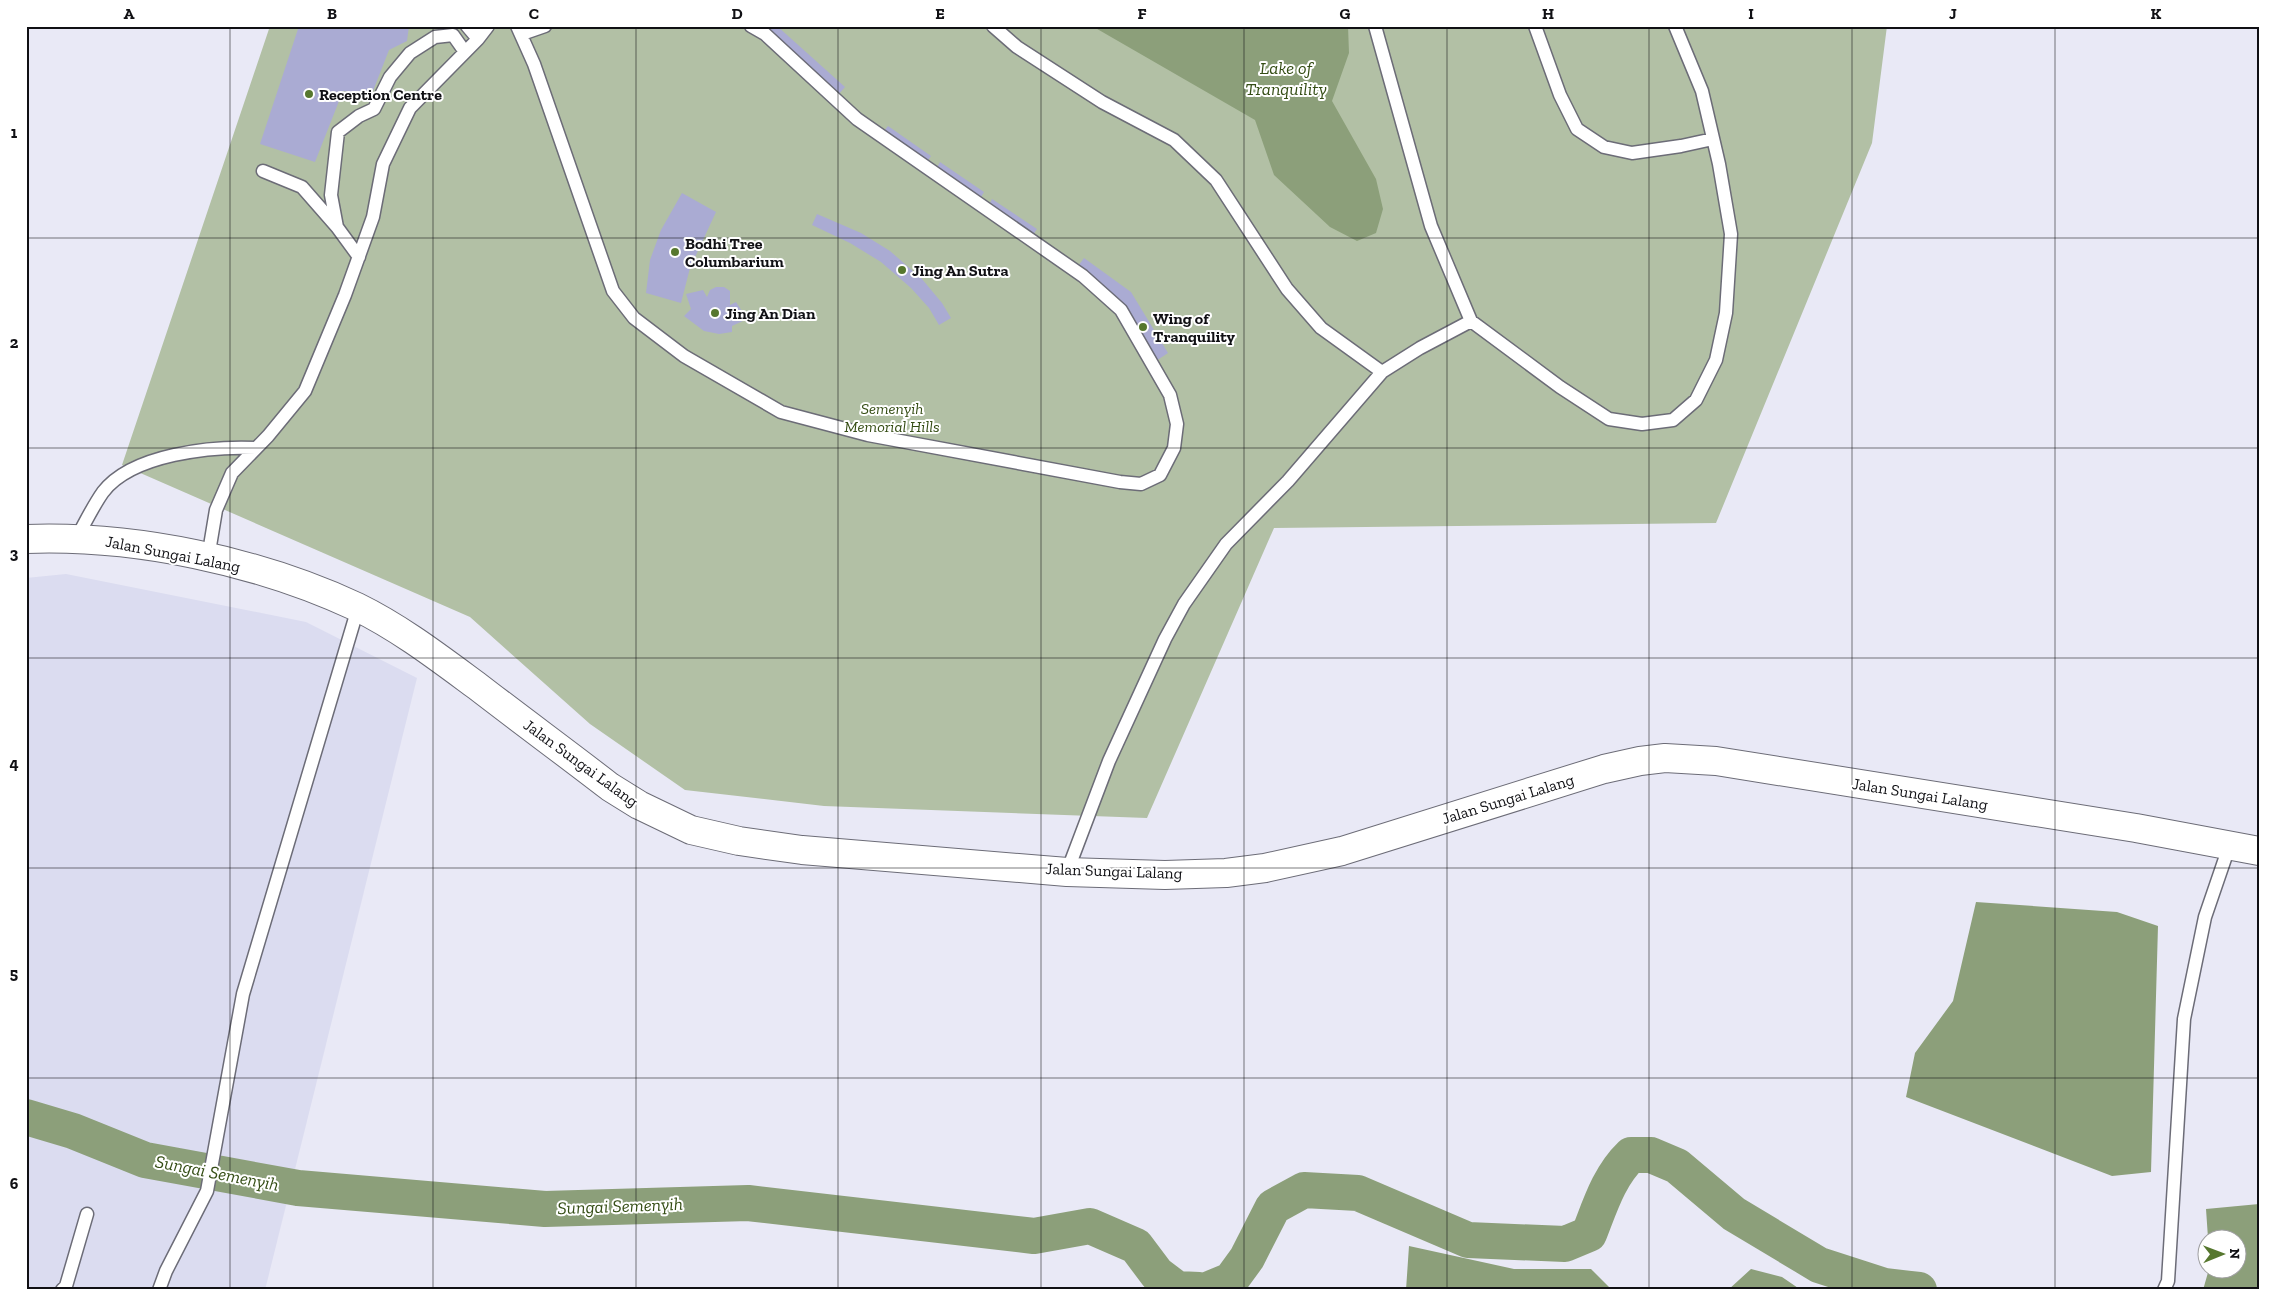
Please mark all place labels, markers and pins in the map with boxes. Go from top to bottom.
place label: Reception Centre [319,85,442,104]
marker: Reception Centre [303,88,315,100]
place label: Bodhi Tree Columbarium [685,234,784,271]
marker: Bodhi Tree Columbarium [669,246,681,258]
place label: Jing An Sutra [912,261,1009,280]
marker: Jing An Sutra [896,264,908,276]
place label: Jing An Dian [725,304,816,323]
marker: Jing An Dian [709,307,721,319]
place label: Wing of Tranquility [1153,309,1236,346]
marker: Wing of Tranquility [1137,321,1149,333]

